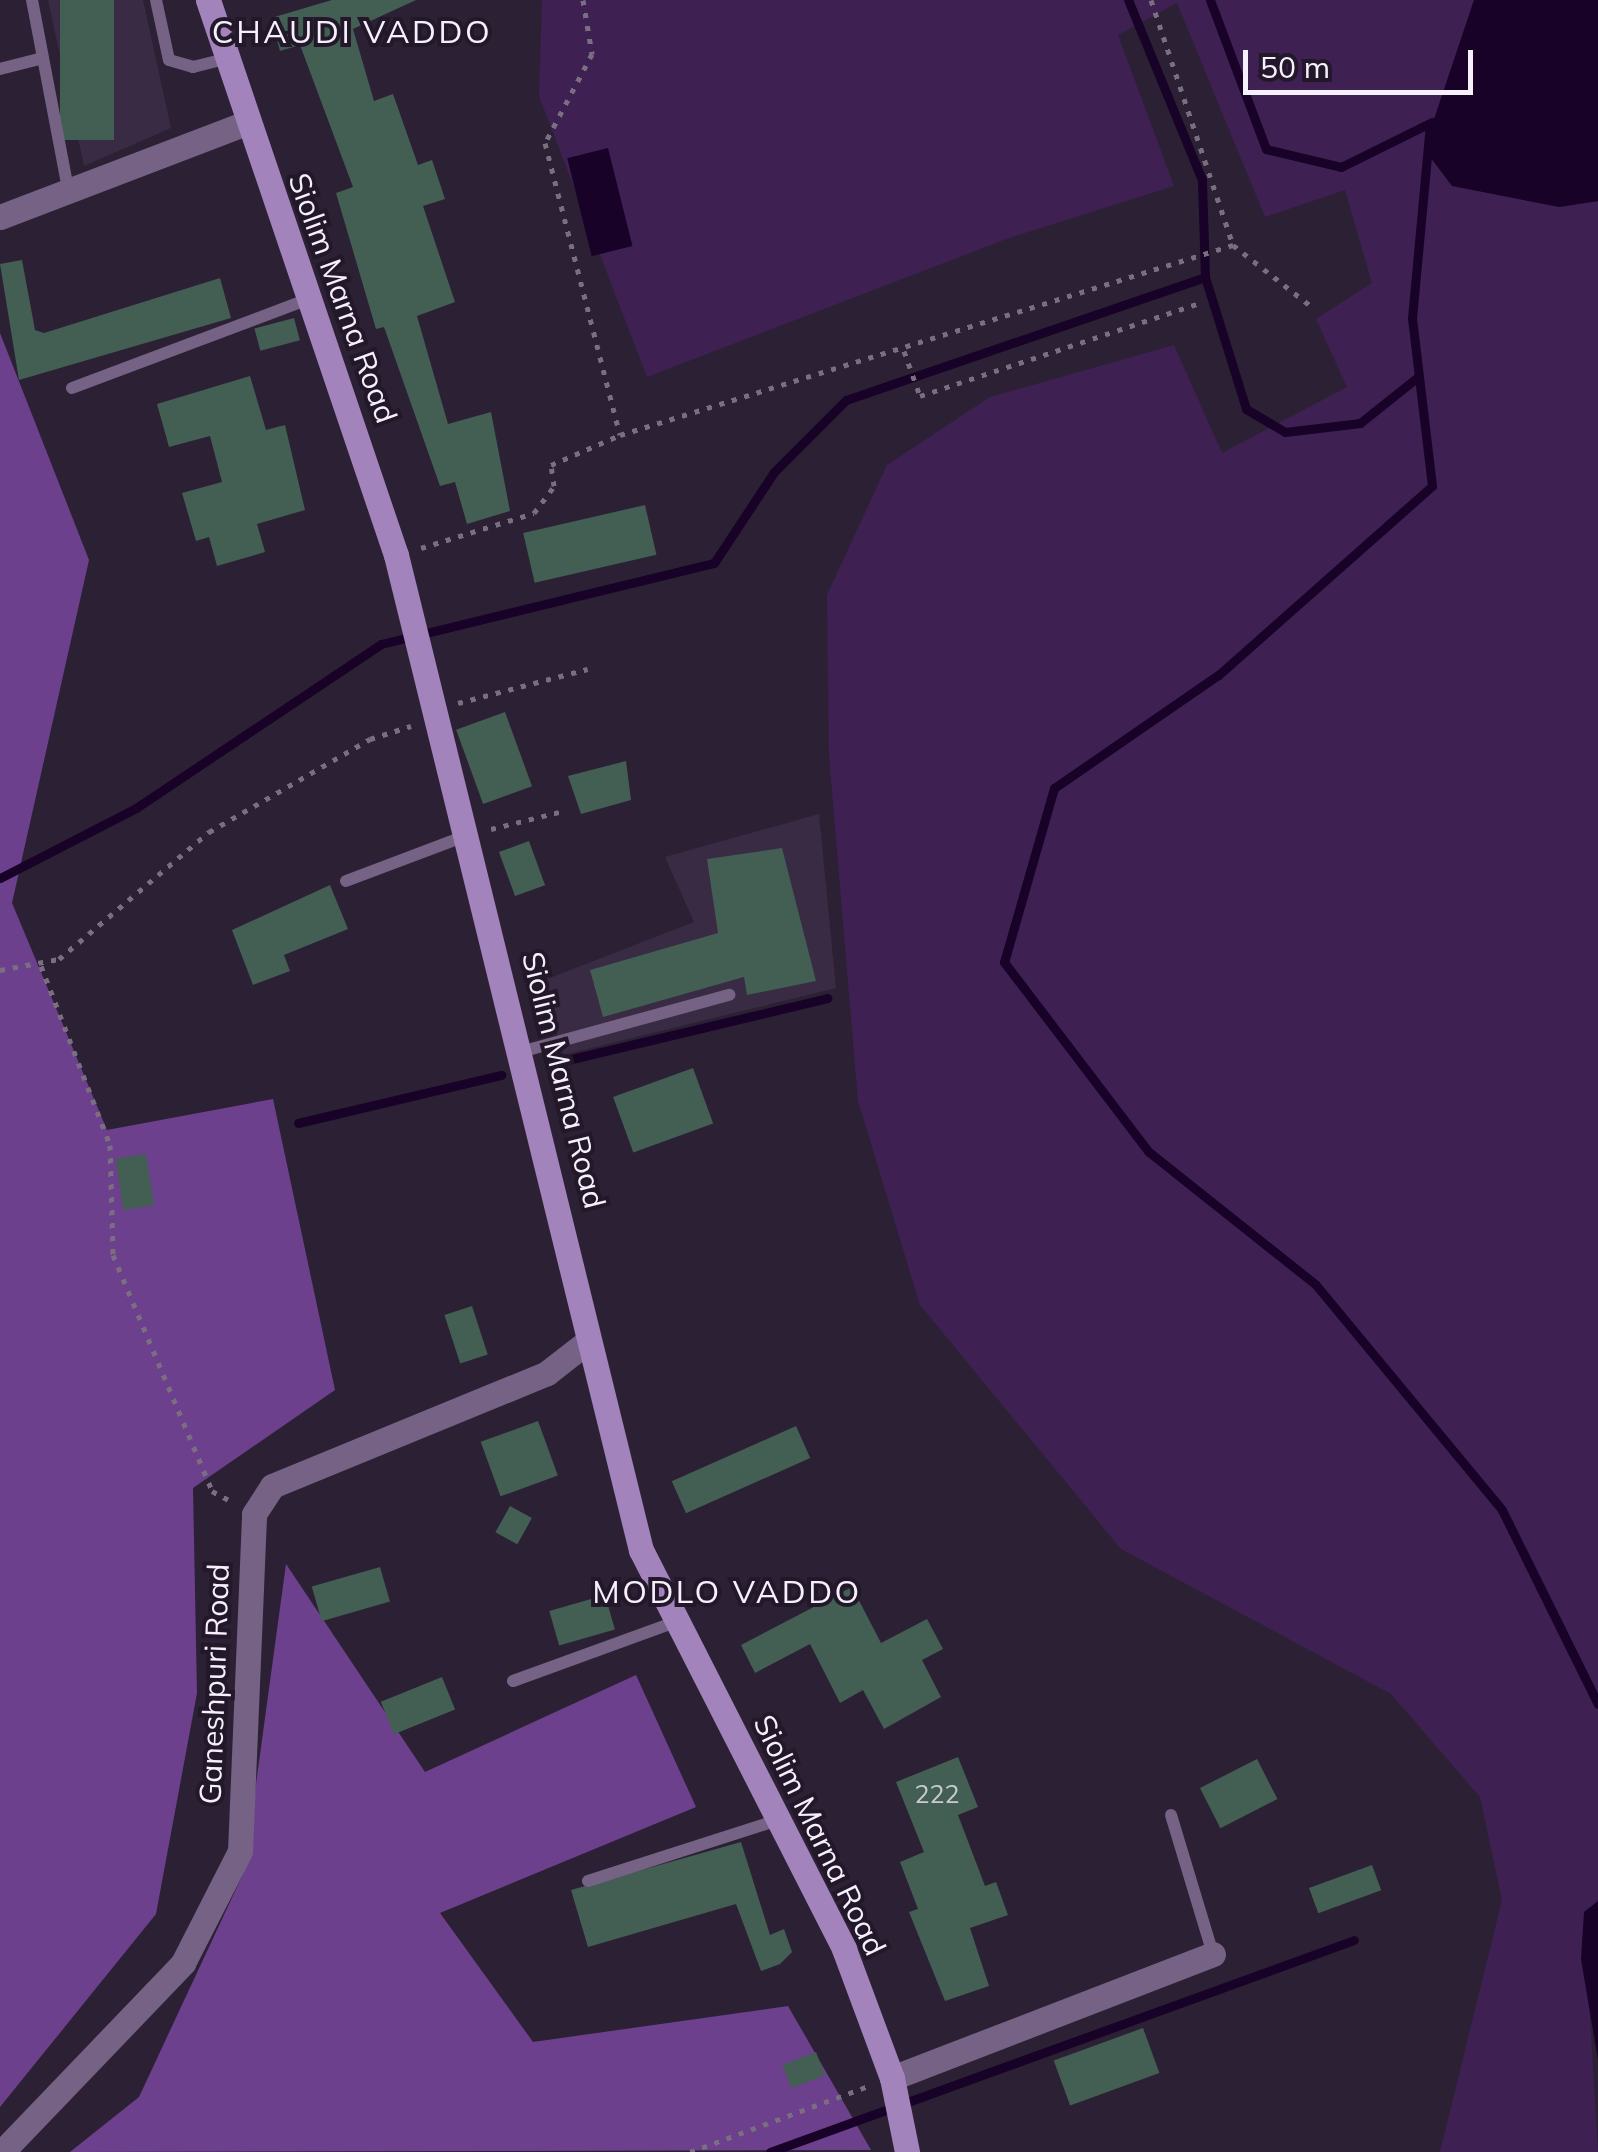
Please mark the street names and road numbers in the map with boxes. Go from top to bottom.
street label: Siolim Marna Road [281,168,405,428]
street label: Siolim Marna Road [515,948,613,1212]
street label: Ganeshpuri Road [192,1563,236,1805]
street label: Siolim Marna Road [746,1709,894,1961]

